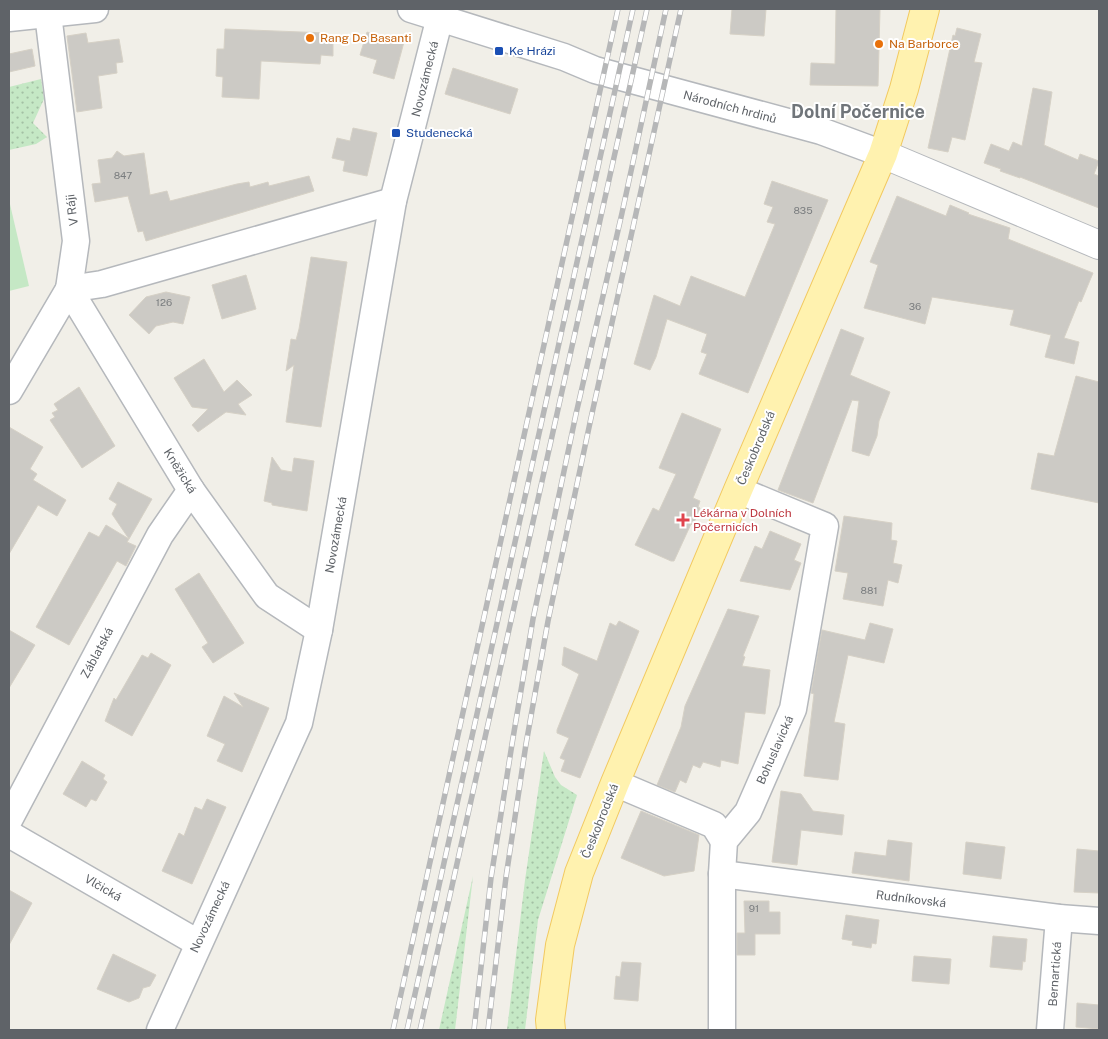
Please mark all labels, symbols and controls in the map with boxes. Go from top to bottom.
place label: Rang De Basanti [320,31,412,45]
marker: Rang De Basanti [304,32,316,44]
place label: Na Barborce [889,37,959,51]
marker: Na Barborce [873,38,885,50]
street label: Novozámecká [409,40,441,118]
place label: Ke Hrázi [509,44,556,58]
marker: Ke Hrázi [493,45,505,57]
street label: Národních hrdinů [682,88,778,126]
district label: Dolní Počernice [791,101,925,122]
place label: Studenecká [406,126,473,140]
marker: Studenecká [390,127,402,139]
house number: 847 [114,169,132,181]
street label: V Ráji [63,193,81,227]
house number: 835 [793,204,813,216]
house number: 126 [156,296,172,308]
house number: 36 [909,300,921,312]
street label: Českobrodská [734,409,778,487]
street label: Kněžická [161,446,199,496]
street label: Novozámecká [322,496,350,574]
place label: Lékárna v Dolních Počernicích [693,506,792,534]
marker: Lékárna v Dolních Počernicích [677,514,689,526]
house number: 881 [861,584,877,596]
street label: Záblatská [78,625,116,681]
street label: Bohuslavická [754,714,796,786]
street label: Českobrodská [579,782,621,860]
street label: Vlčická [82,872,124,904]
street label: Novozámecká [187,879,233,955]
street label: Rudníkovská [875,888,947,910]
house number: 91 [749,902,759,914]
street label: Bernartická [1046,941,1064,1007]

